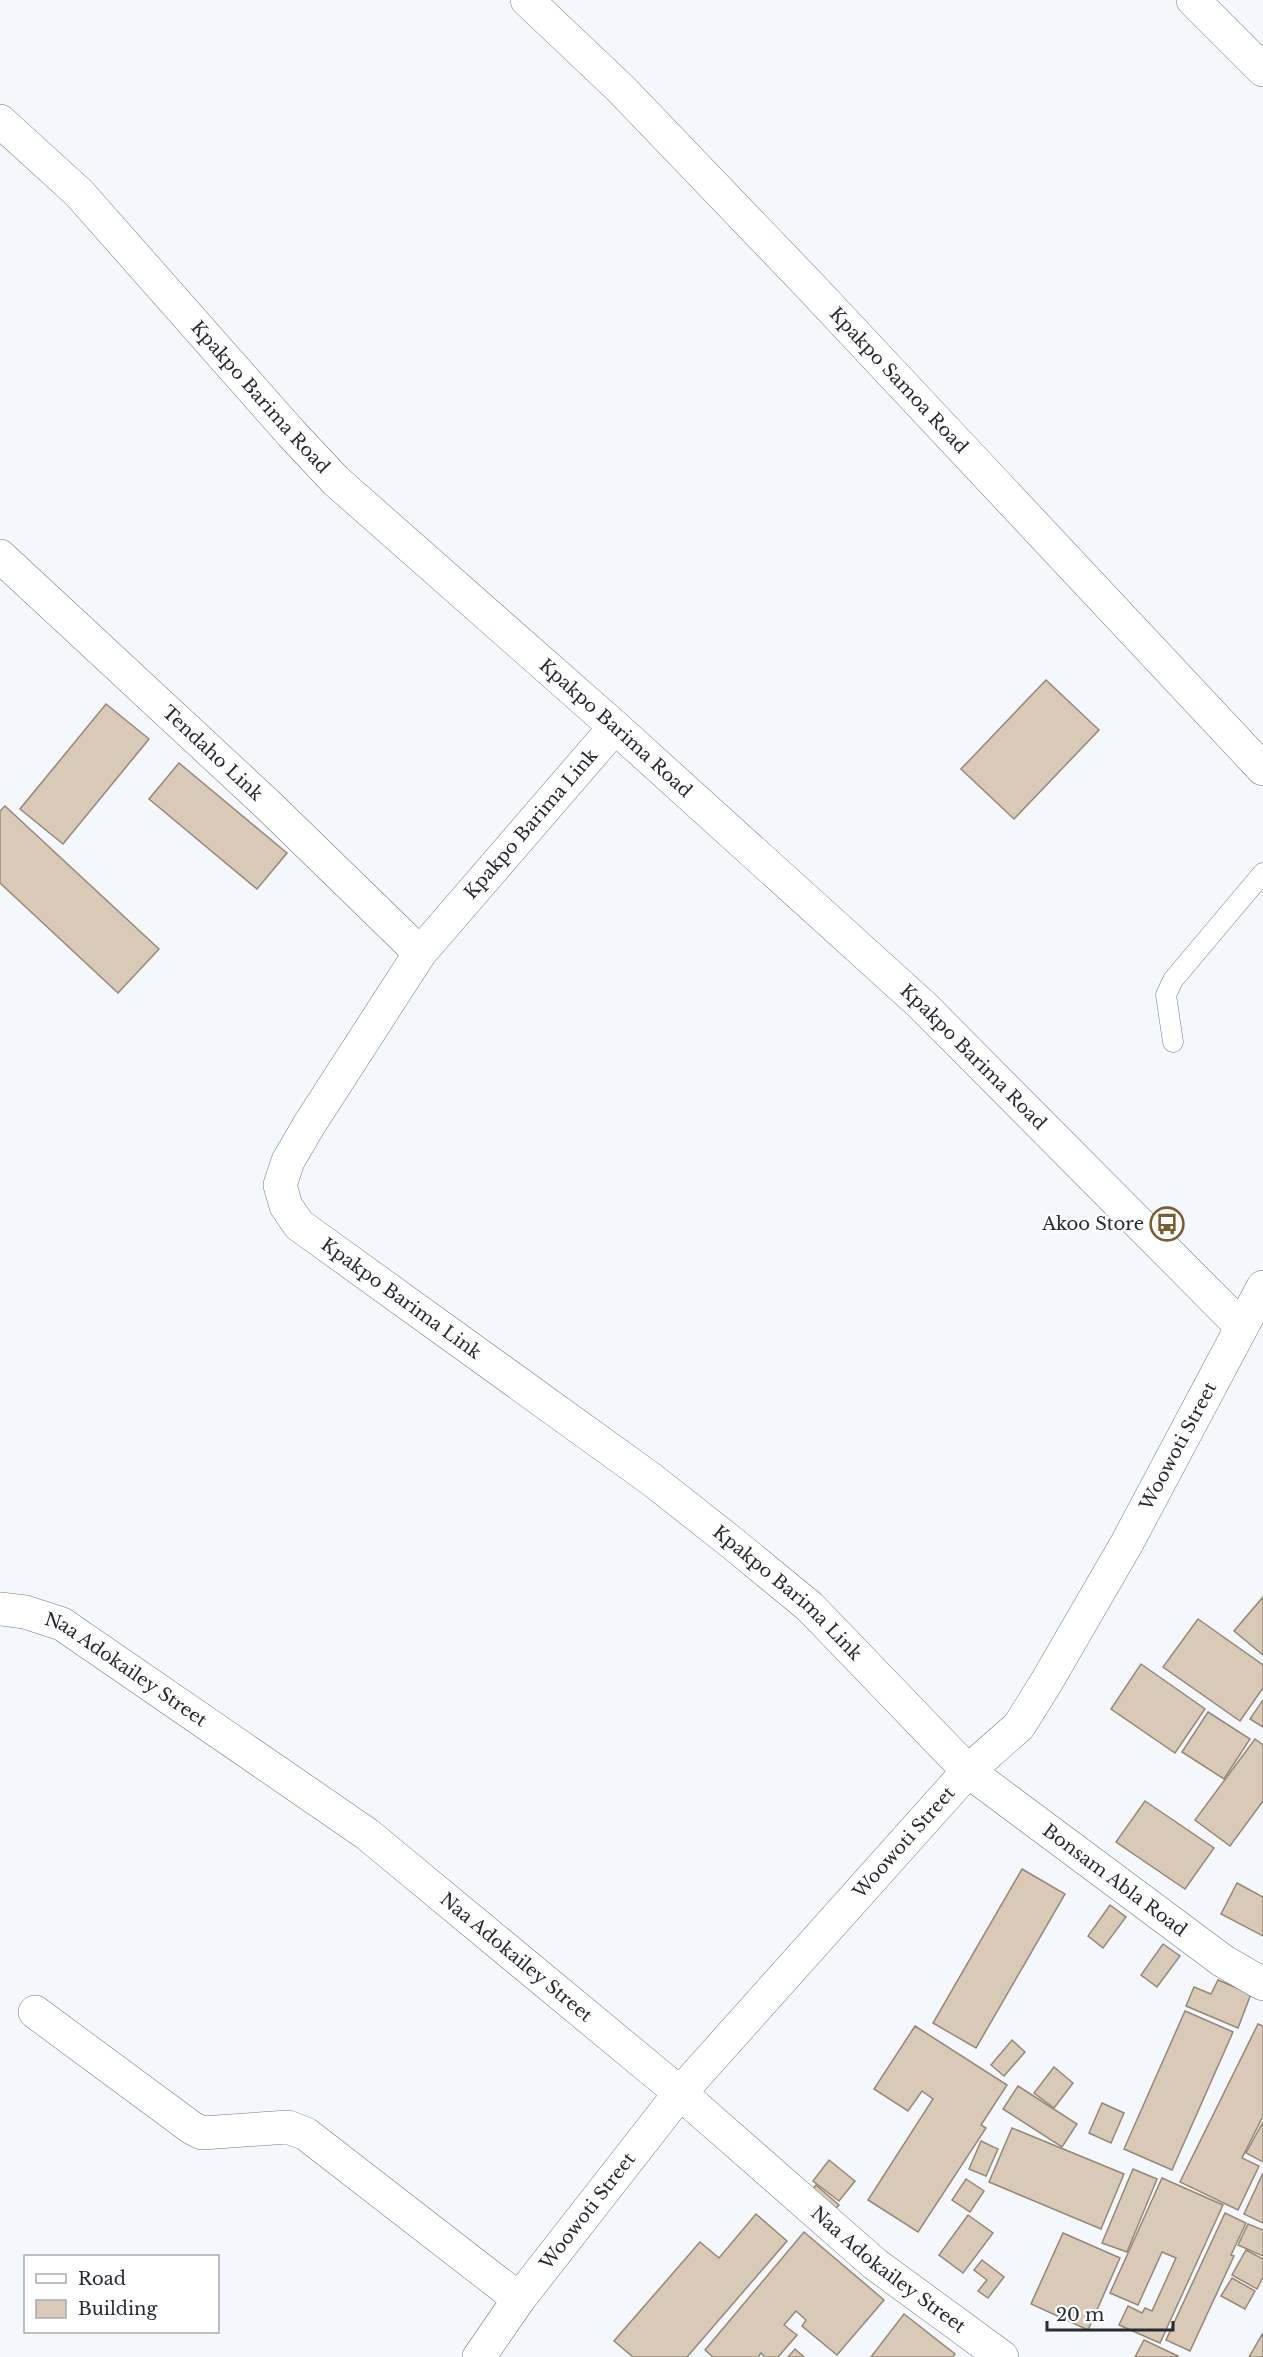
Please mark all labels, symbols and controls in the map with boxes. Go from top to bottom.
street label: Kpakpo Samoa Road [825,303,972,458]
street label: Kpakpo Barima Road [186,316,334,478]
street label: Kpakpo Barima Road [535,654,696,802]
street label: Tendaho Link [158,701,267,805]
street label: Kpakpo Barima Link [460,744,602,904]
street label: Kpakpo Barima Road [896,980,1051,1134]
bus stop icon: Akoo Store [1149,1206,1185,1242]
place label: Akoo Store [1041,1213,1144,1235]
street label: Kpakpo Barima Link [317,1234,485,1364]
street label: Woowoti Street [1135,1378,1222,1515]
street label: Kpakpo Barima Link [708,1521,866,1665]
street label: Naa Adokailey Street [42,1608,211,1731]
street label: Woowoti Street [848,1782,960,1904]
street label: Bonsam Abla Road [1038,1819,1191,1941]
street label: Naa Adokailey Street [436,1888,597,2027]
street label: Woowoti Street [535,2148,640,2275]
street label: Naa Adokailey Street [807,2202,970,2338]
legend [24,2255,219,2333]
text: Road [78,2268,126,2290]
scale bar [1047,2294,1173,2332]
text: Building [78,2298,157,2320]
text: 20 m [1056,2304,1104,2326]

